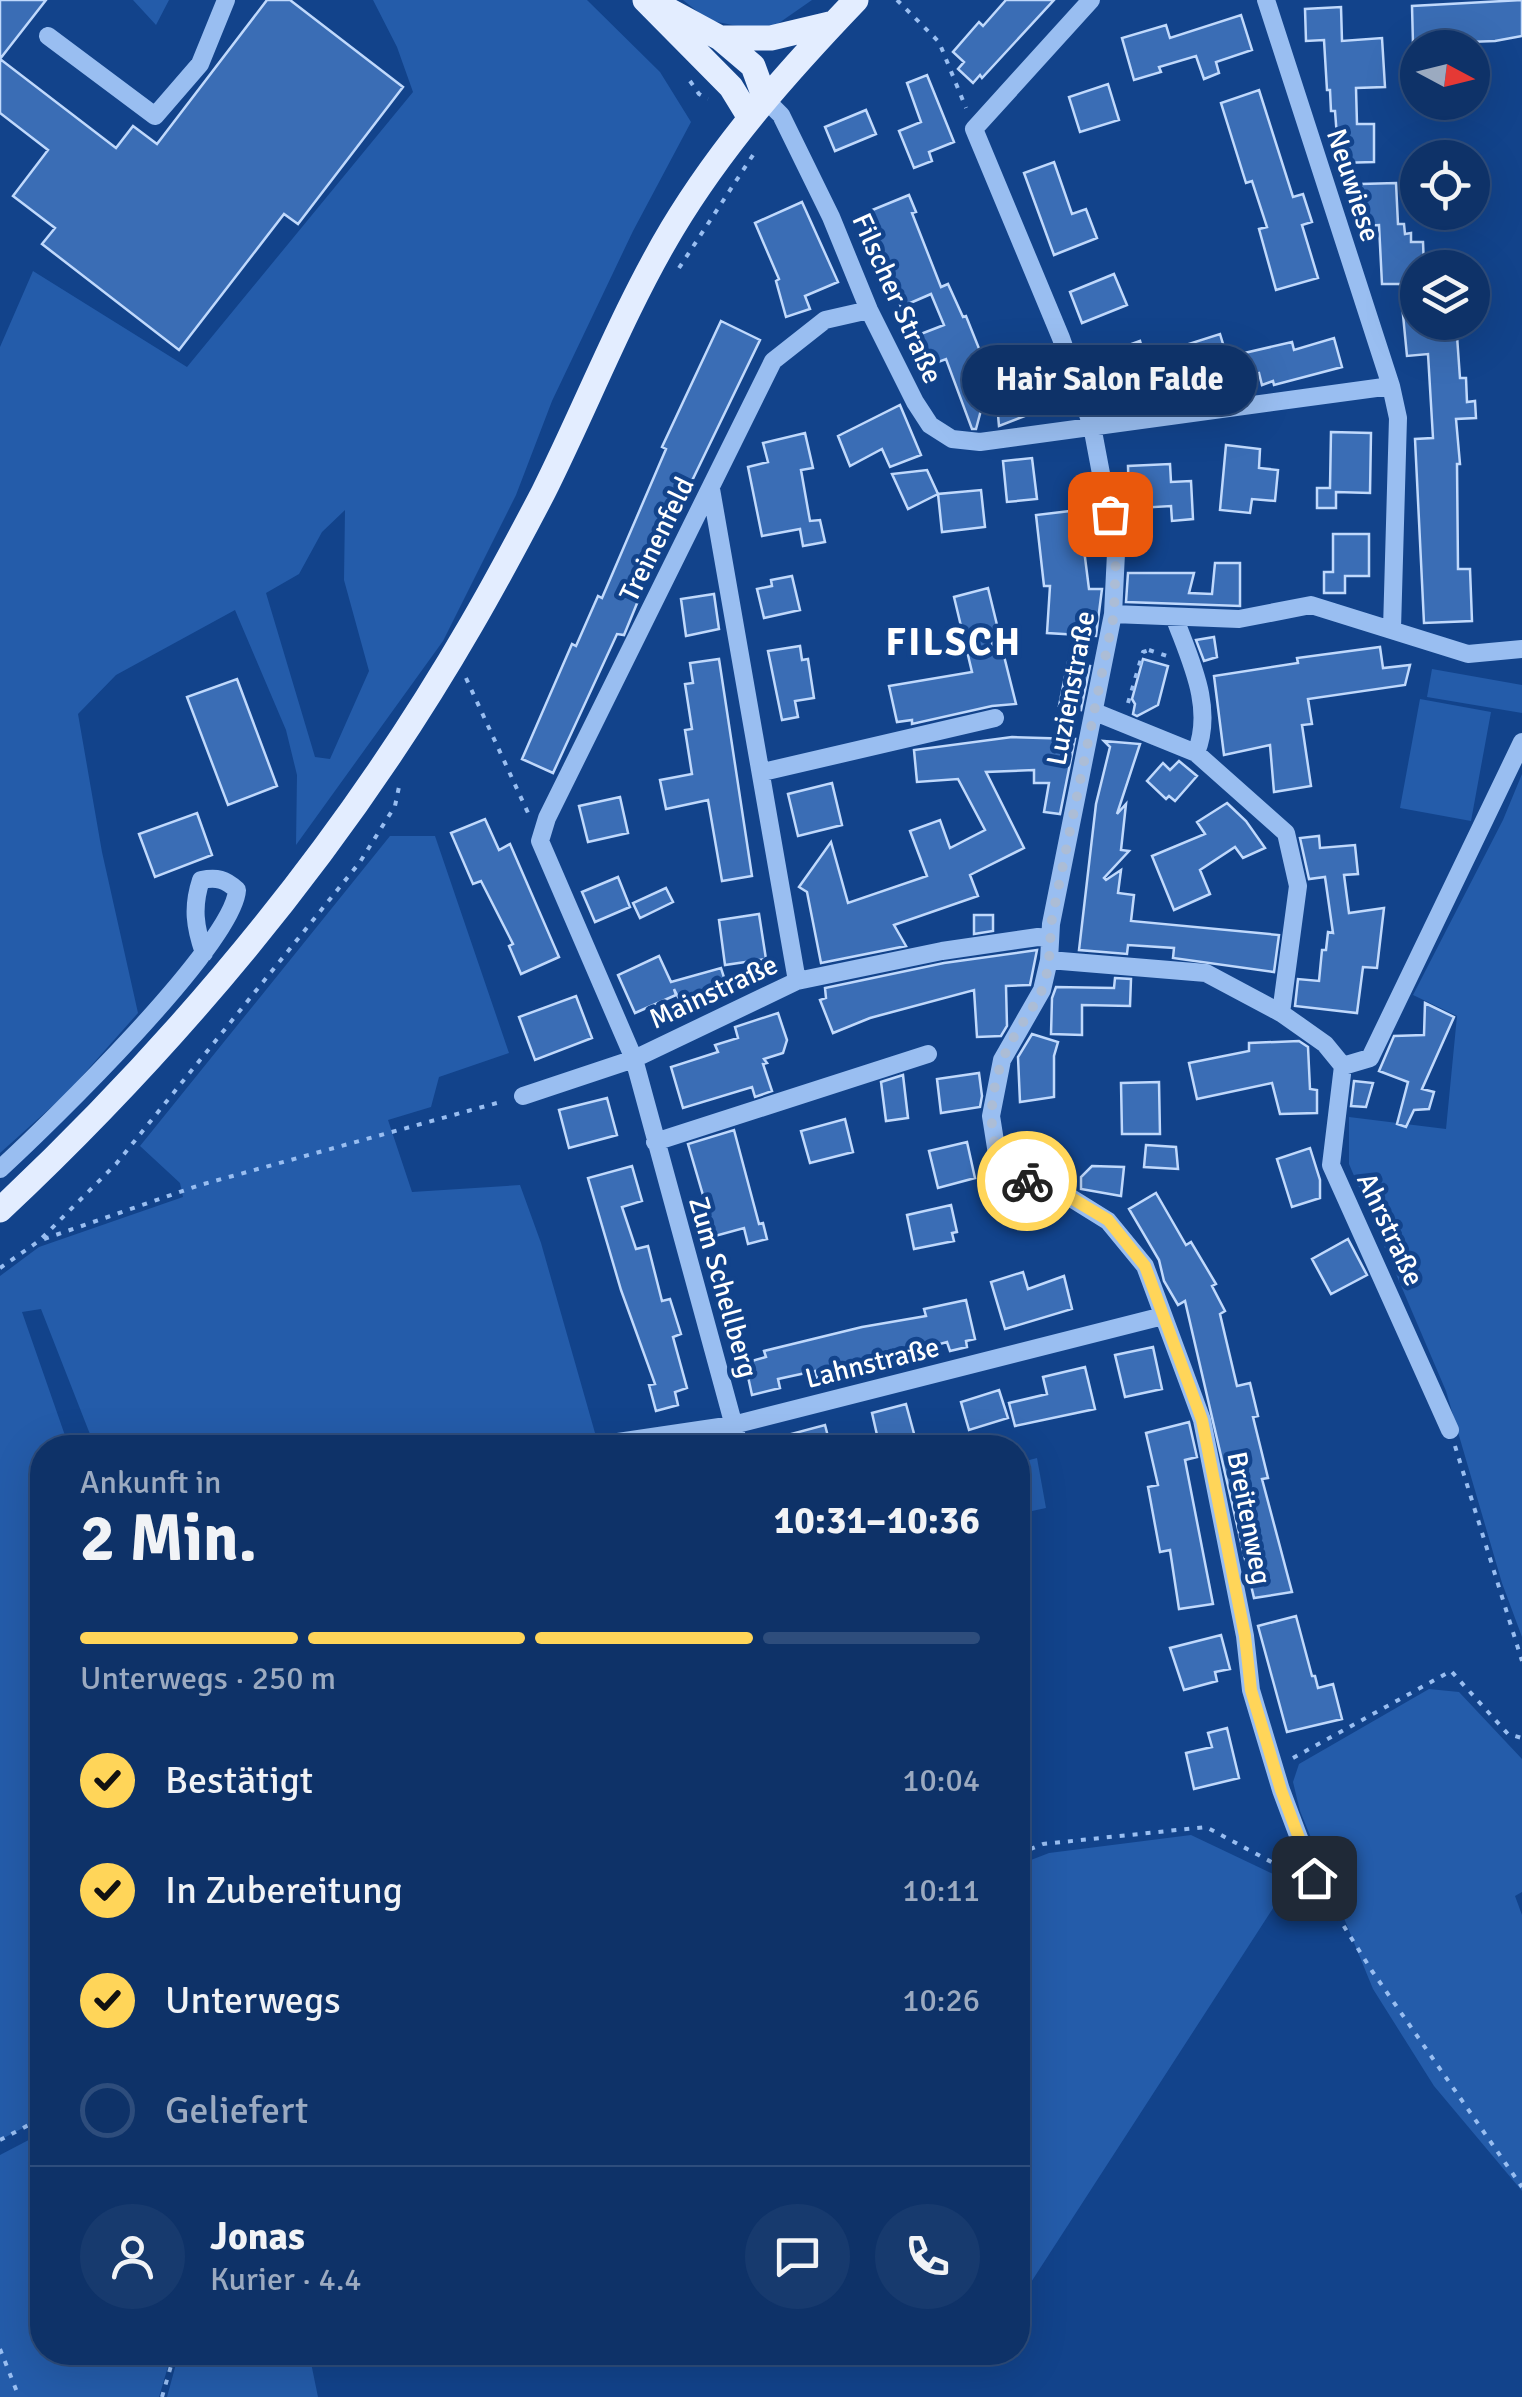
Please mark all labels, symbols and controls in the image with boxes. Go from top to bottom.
north arrow [1400,30,1490,120]
map controls [1400,30,1490,340]
street label: Neuwiese [1319,125,1387,246]
button: locate [1400,140,1490,230]
street label: Filscher Straße [844,208,950,389]
button: layers [1400,250,1490,340]
callout: Hair Salon Falde [962,344,1258,414]
text: Hair Salon Falde [995,360,1224,399]
street label: Treinenfeld [612,472,702,607]
pin [1068,472,1153,557]
icon: bag [1083,487,1138,542]
street label: Luzienstraße [1039,608,1103,768]
district label: FILSCH [885,619,1023,666]
street label: Mainstraße [644,947,783,1036]
courier [977,1131,1077,1231]
icon: bike [1000,1154,1055,1209]
street label: Ahrstraße [1349,1168,1431,1291]
street label: Zum Schellberg [681,1193,765,1382]
street label: Lahnstraße [802,1330,943,1396]
street label: Breitenweg [1219,1449,1279,1588]
text: Ankunft in [80,1463,222,1502]
text: 10:31–10:36 [774,1497,980,1544]
text: 2 Min. [80,1499,257,1579]
text: Unterwegs · 250 m [80,1659,336,1698]
icon: check [80,1753,135,1808]
text: Bestätigt [165,1757,313,1804]
text: 10:04 [902,1761,980,1800]
pin [1272,1836,1357,1921]
icon: home [1287,1851,1342,1906]
icon: check [80,1863,135,1918]
text: In Zubereitung [165,1867,403,1914]
text: 10:11 [902,1871,980,1910]
icon: check [80,1973,135,2028]
text: Unterwegs [165,1977,341,2024]
text: 10:26 [902,1981,980,2020]
text: Geliefert [165,2087,308,2134]
button: person [80,2204,185,2309]
button: chat [745,2204,850,2309]
button: phone [875,2204,980,2309]
text: Jonas [210,2213,305,2260]
text: Kurier · 4.4 [210,2260,362,2299]

